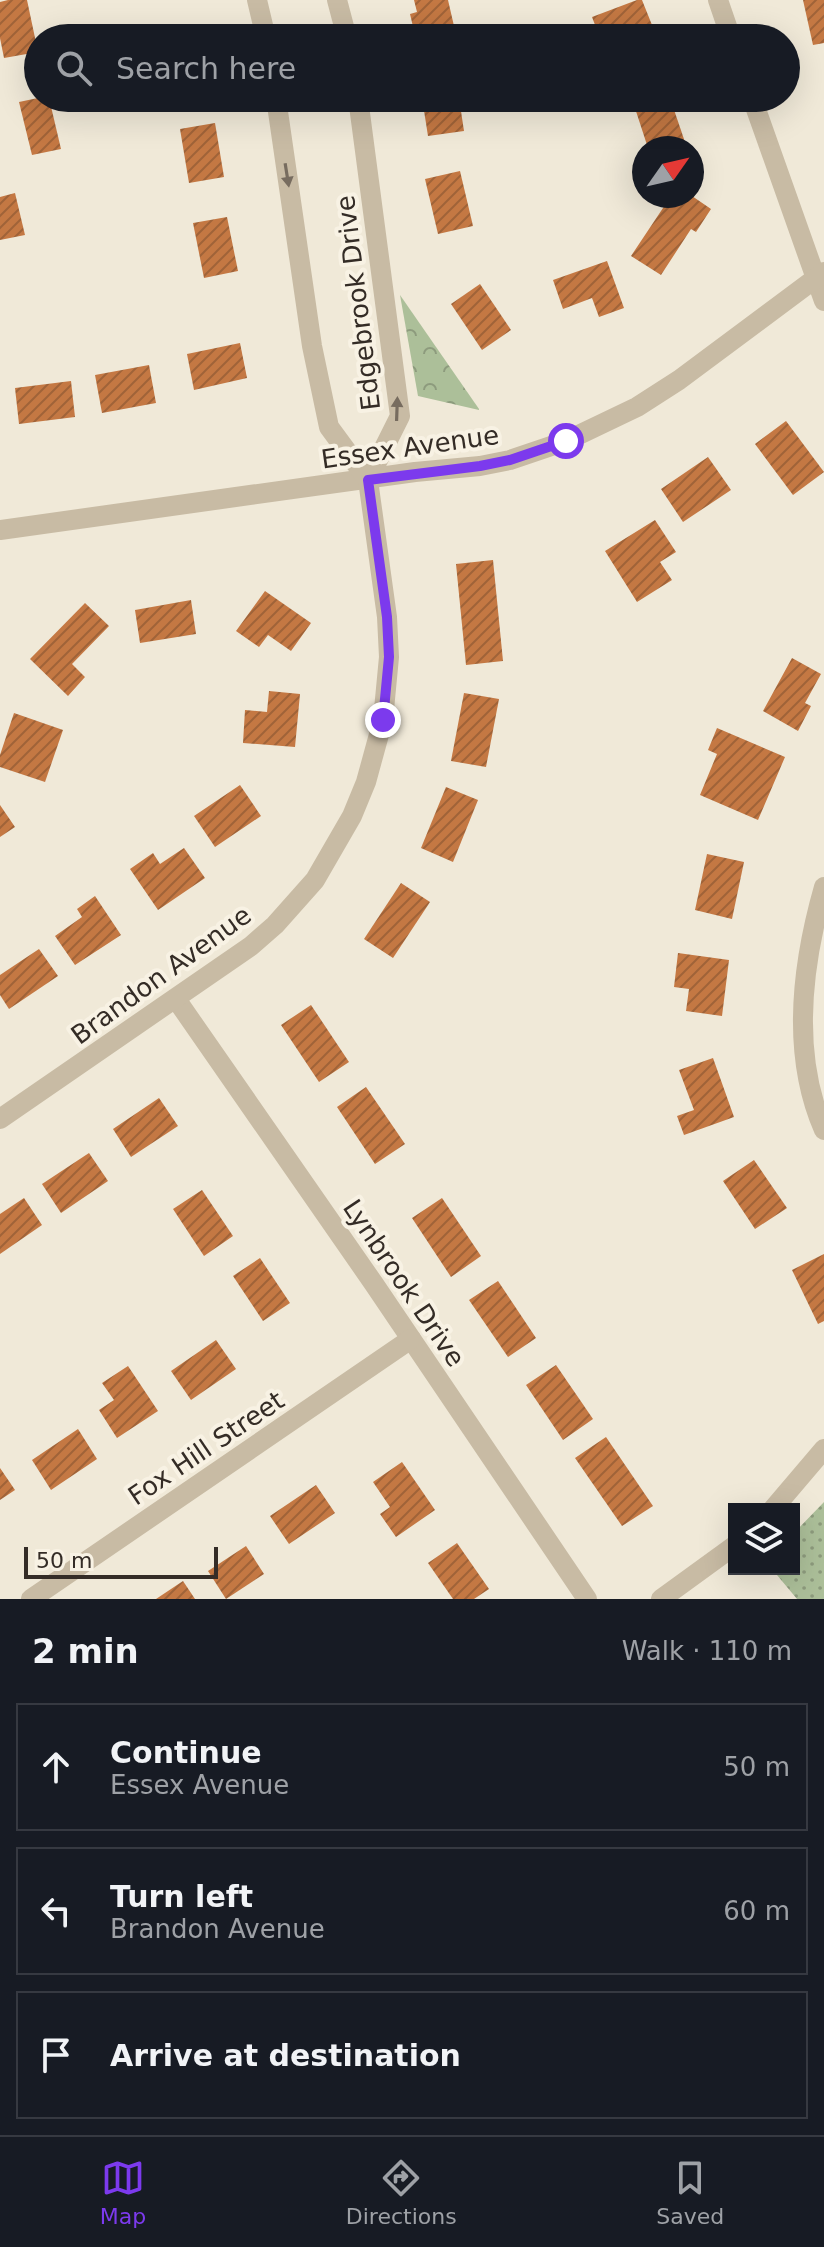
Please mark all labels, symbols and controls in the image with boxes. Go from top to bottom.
search box [24,24,800,112]
icon: search [52,46,96,90]
text: Search here [116,51,296,86]
north arrow [632,136,704,208]
one-way arrow [281,163,294,188]
street label: Edgebrook Drive [330,194,386,412]
one-way arrow [391,396,404,421]
street label: Essex Avenue [319,420,501,474]
route start [548,423,584,459]
route end [365,702,401,738]
street label: Brandon Avenue [65,900,257,1050]
street label: Lynbrook Drive [337,1194,471,1372]
street label: Fox Hill Street [122,1385,290,1511]
map controls [728,1503,800,1575]
button: layers [728,1503,800,1575]
scale bar [24,1543,218,1579]
text: 50 m [36,1548,92,1573]
text: 2 min [32,1631,139,1671]
text: Walk · 110 m [622,1636,792,1666]
text: Continue [110,1735,262,1770]
icon: ahead [34,1745,78,1789]
text: 50 m [723,1752,790,1782]
text: Essex Avenue [110,1770,289,1800]
text: Turn left [110,1879,253,1914]
icon: left [34,1889,78,1933]
text: 60 m [723,1896,790,1926]
text: Brandon Avenue [110,1914,325,1944]
icon: arrive [34,2033,78,2077]
text: Arrive at destination [110,2038,461,2073]
tab: Map [100,2156,146,2229]
tab: Directions [346,2156,457,2229]
tab: Saved [656,2156,724,2229]

